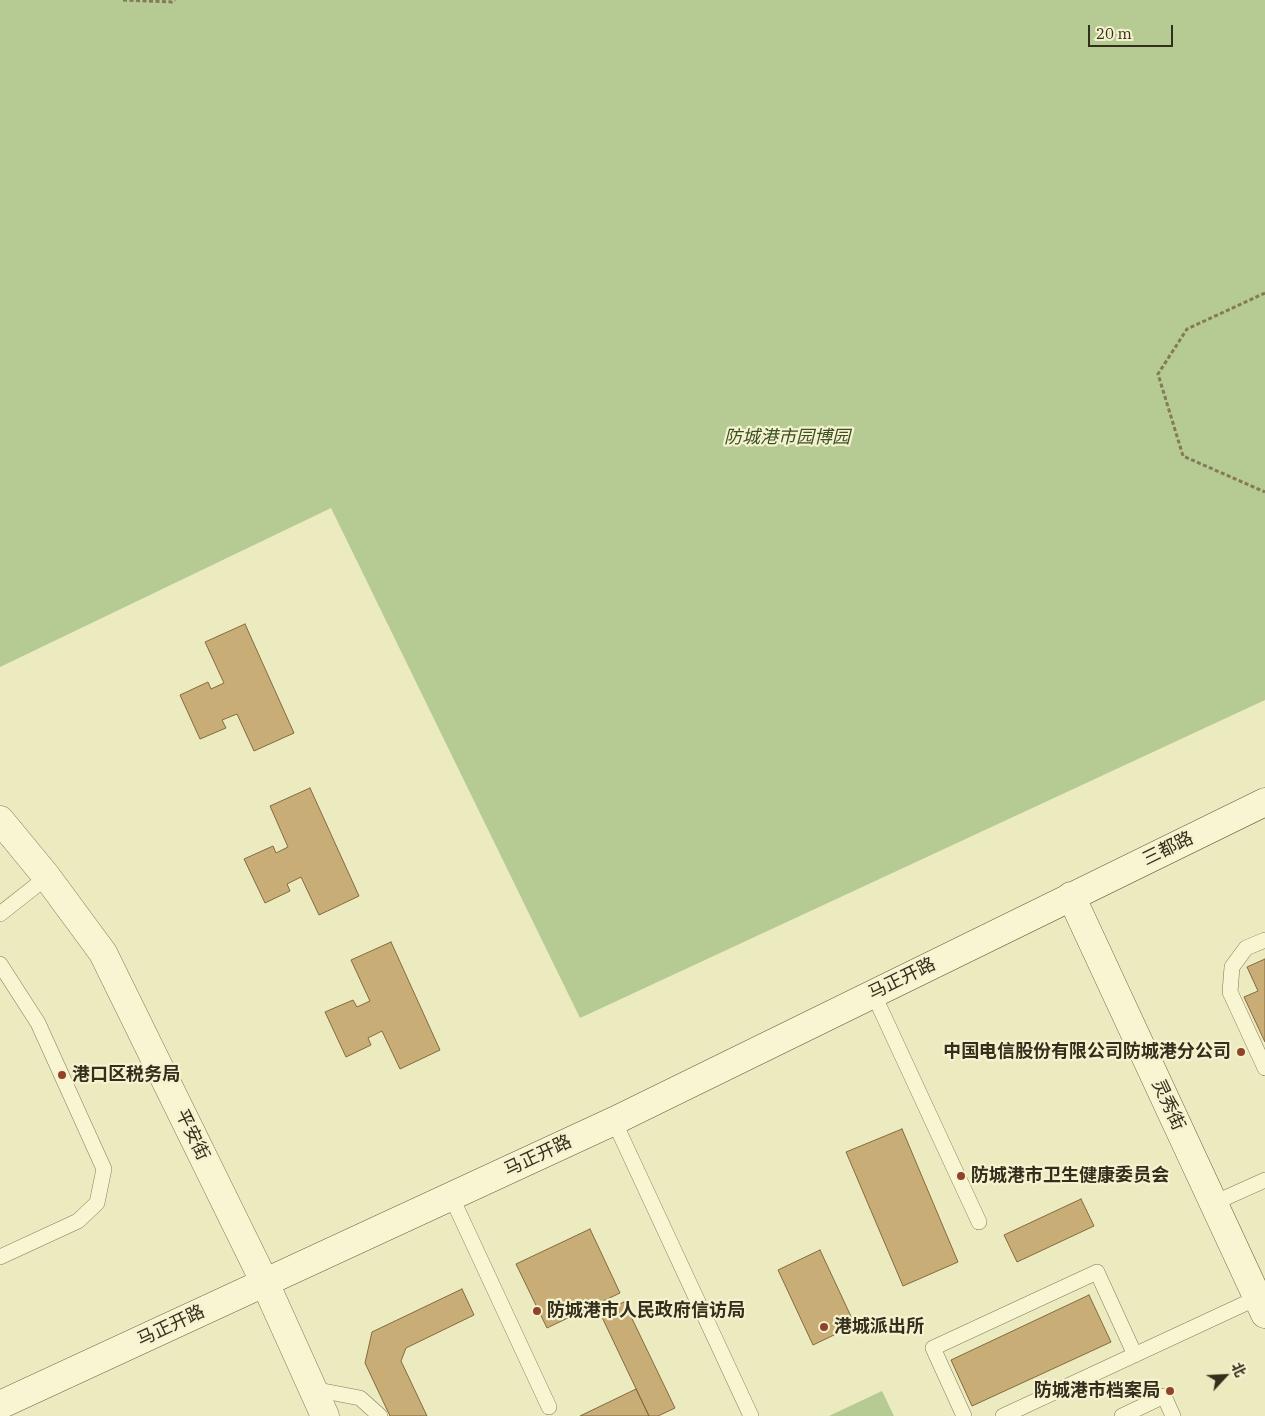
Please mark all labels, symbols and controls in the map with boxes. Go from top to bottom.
scale bar [1090,15,1175,47]
text: 20 m [1096,24,1132,43]
park label: 防城港市园博园 [724,427,850,449]
street label: 三都路 [1139,827,1197,871]
street label: 马正开路 [865,954,939,1004]
place label: 中国电信股份有限公司防城港分公司 [943,1041,1231,1063]
marker: 中国电信股份有限公司防城港分公司 [1235,1046,1247,1058]
place label: 港口区税务局 [72,1064,180,1086]
marker: 港口区税务局 [56,1069,68,1081]
street label: 灵秀街 [1147,1076,1189,1134]
street label: 平安街 [170,1106,214,1164]
street label: 马正开路 [501,1131,575,1181]
place label: 防城港市卫生健康委员会 [971,1165,1169,1187]
marker: 防城港市卫生健康委员会 [955,1170,967,1182]
place label: 防城港市人民政府信访局 [547,1300,745,1322]
street label: 马正开路 [134,1301,208,1351]
marker: 防城港市人民政府信访局 [531,1305,543,1317]
place label: 港城派出所 [834,1316,924,1338]
marker: 港城派出所 [818,1321,830,1333]
north arrow [1200,1351,1250,1401]
text: 北 [1227,1360,1250,1380]
place label: 防城港市档案局 [1034,1380,1160,1402]
marker: 防城港市档案局 [1164,1385,1176,1397]

